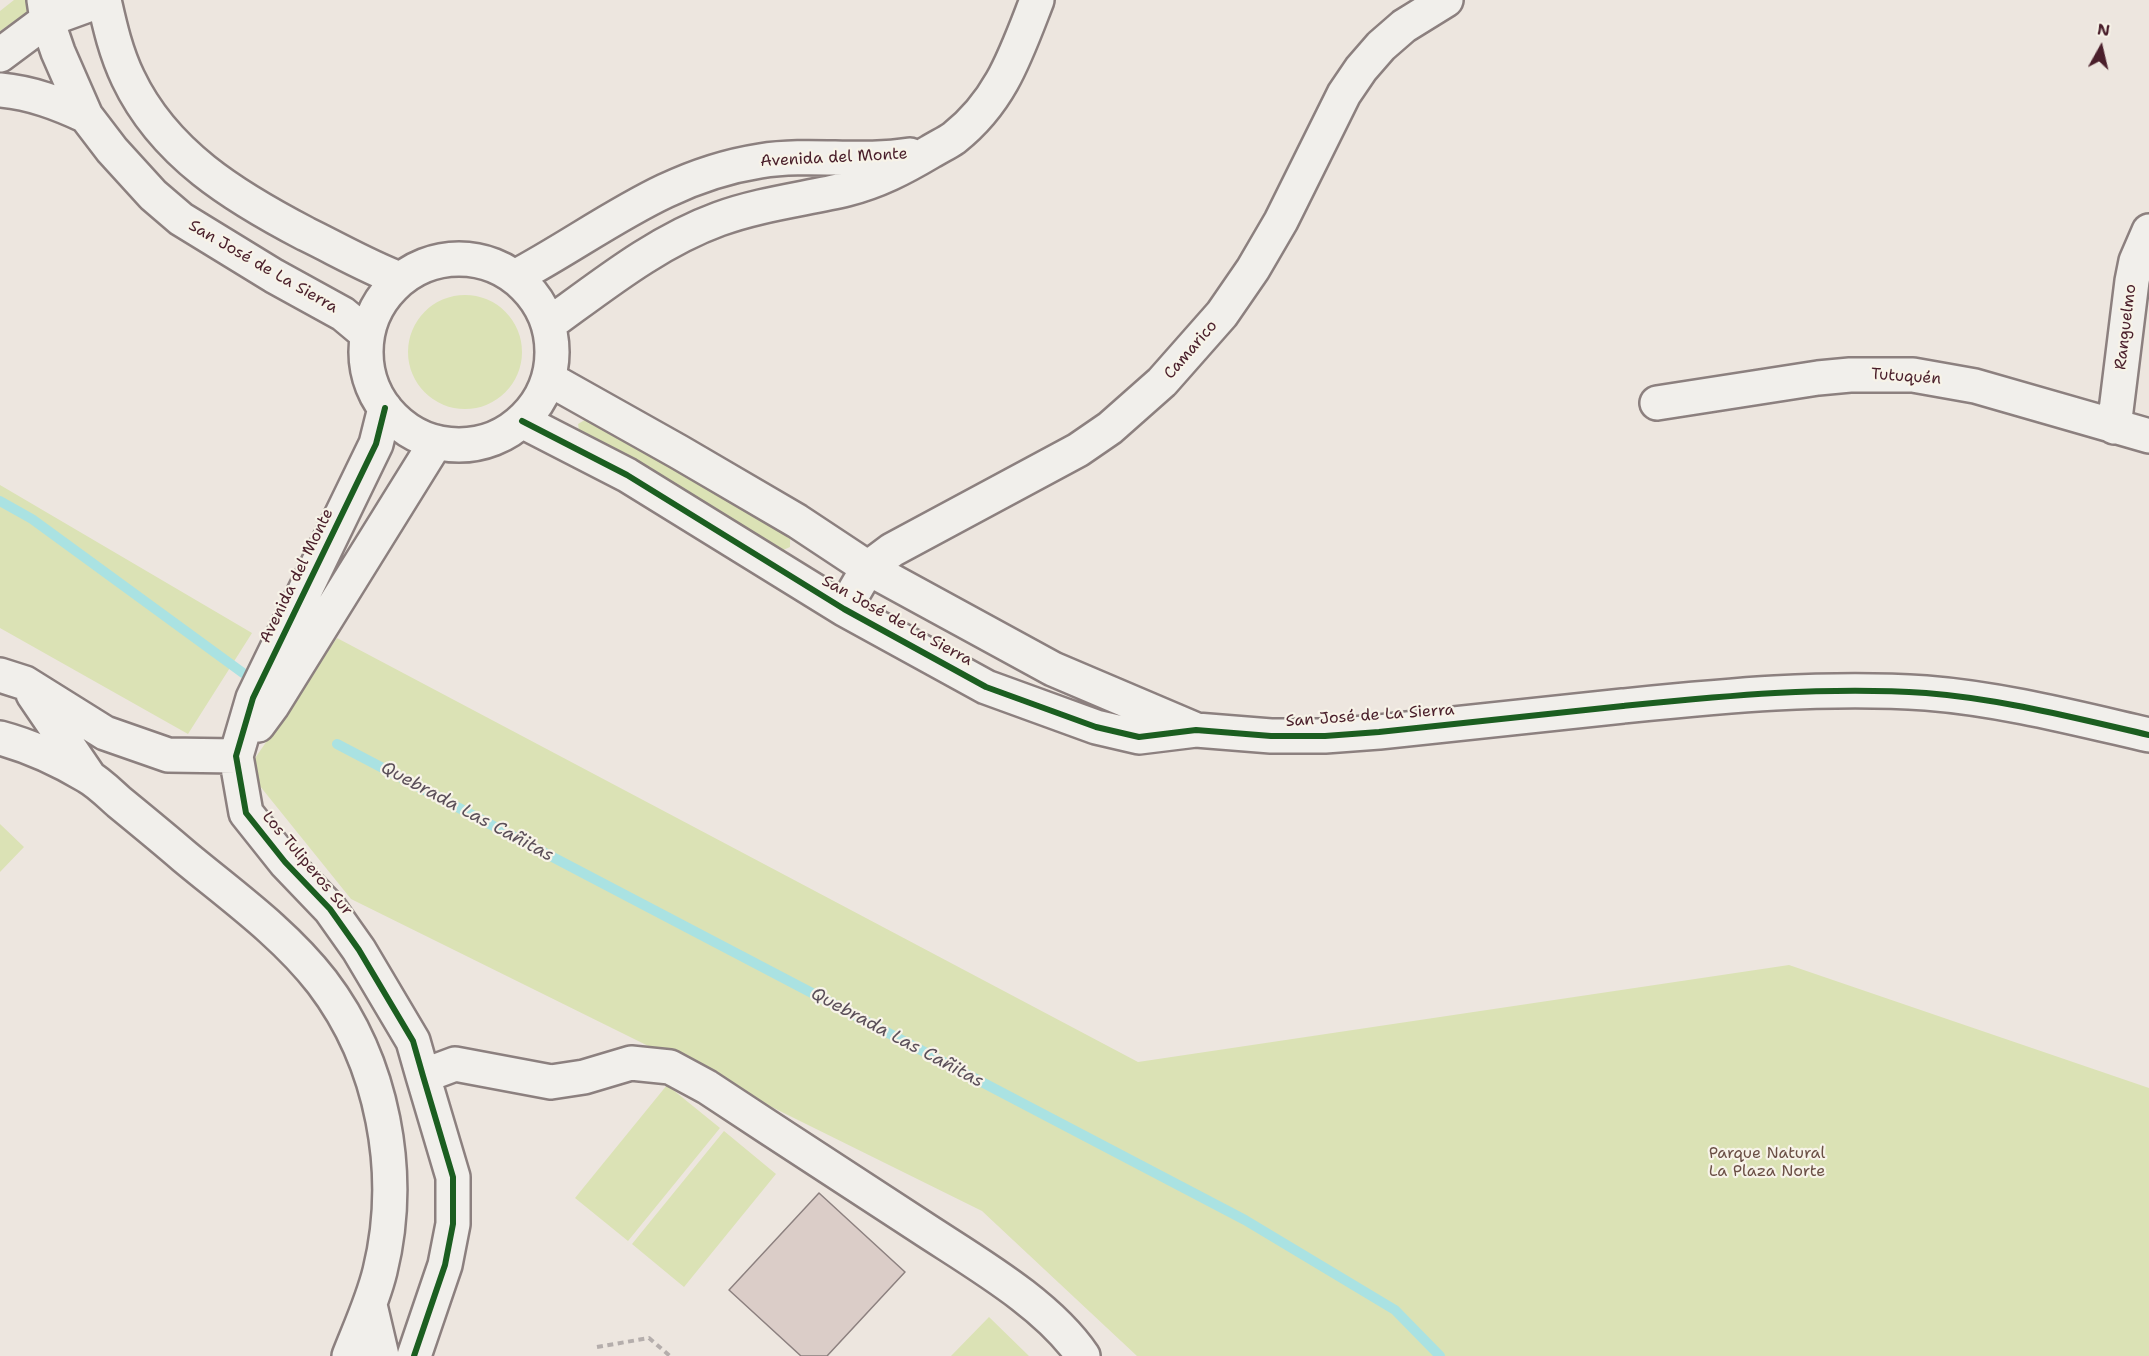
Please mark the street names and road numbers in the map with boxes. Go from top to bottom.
street label: Avenida del Monte [760,145,908,171]
street label: San José de La Sierra [185,216,341,318]
street label: Ranguelmo [2111,283,2141,371]
street label: Camarico [1160,317,1222,383]
street label: Tutuquén [1870,365,1942,389]
street label: Avenida del Monte [256,506,338,646]
street label: San José de La Sierra [818,572,976,670]
street label: San José de La Sierra [1285,701,1455,731]
street label: Los Tuliperos Sur [258,808,356,920]

